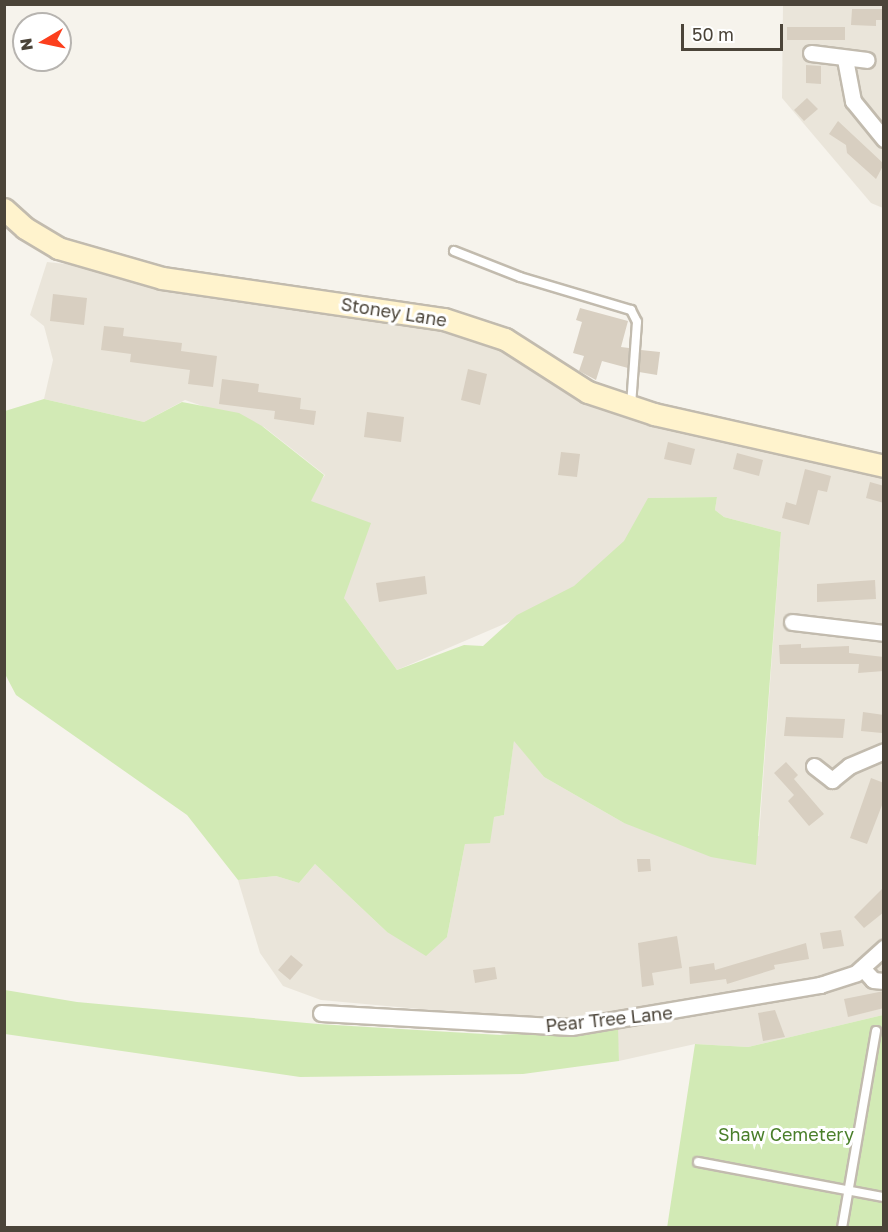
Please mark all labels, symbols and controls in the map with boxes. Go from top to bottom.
north arrow [12,12,72,72]
scale bar [684,12,786,50]
text: 50 m [692,23,734,45]
text: N [15,37,37,52]
street label: Stoney Lane [339,293,449,331]
street label: Pear Tree Lane [544,1002,674,1036]
park label: Shaw Cemetery [718,1123,854,1145]

